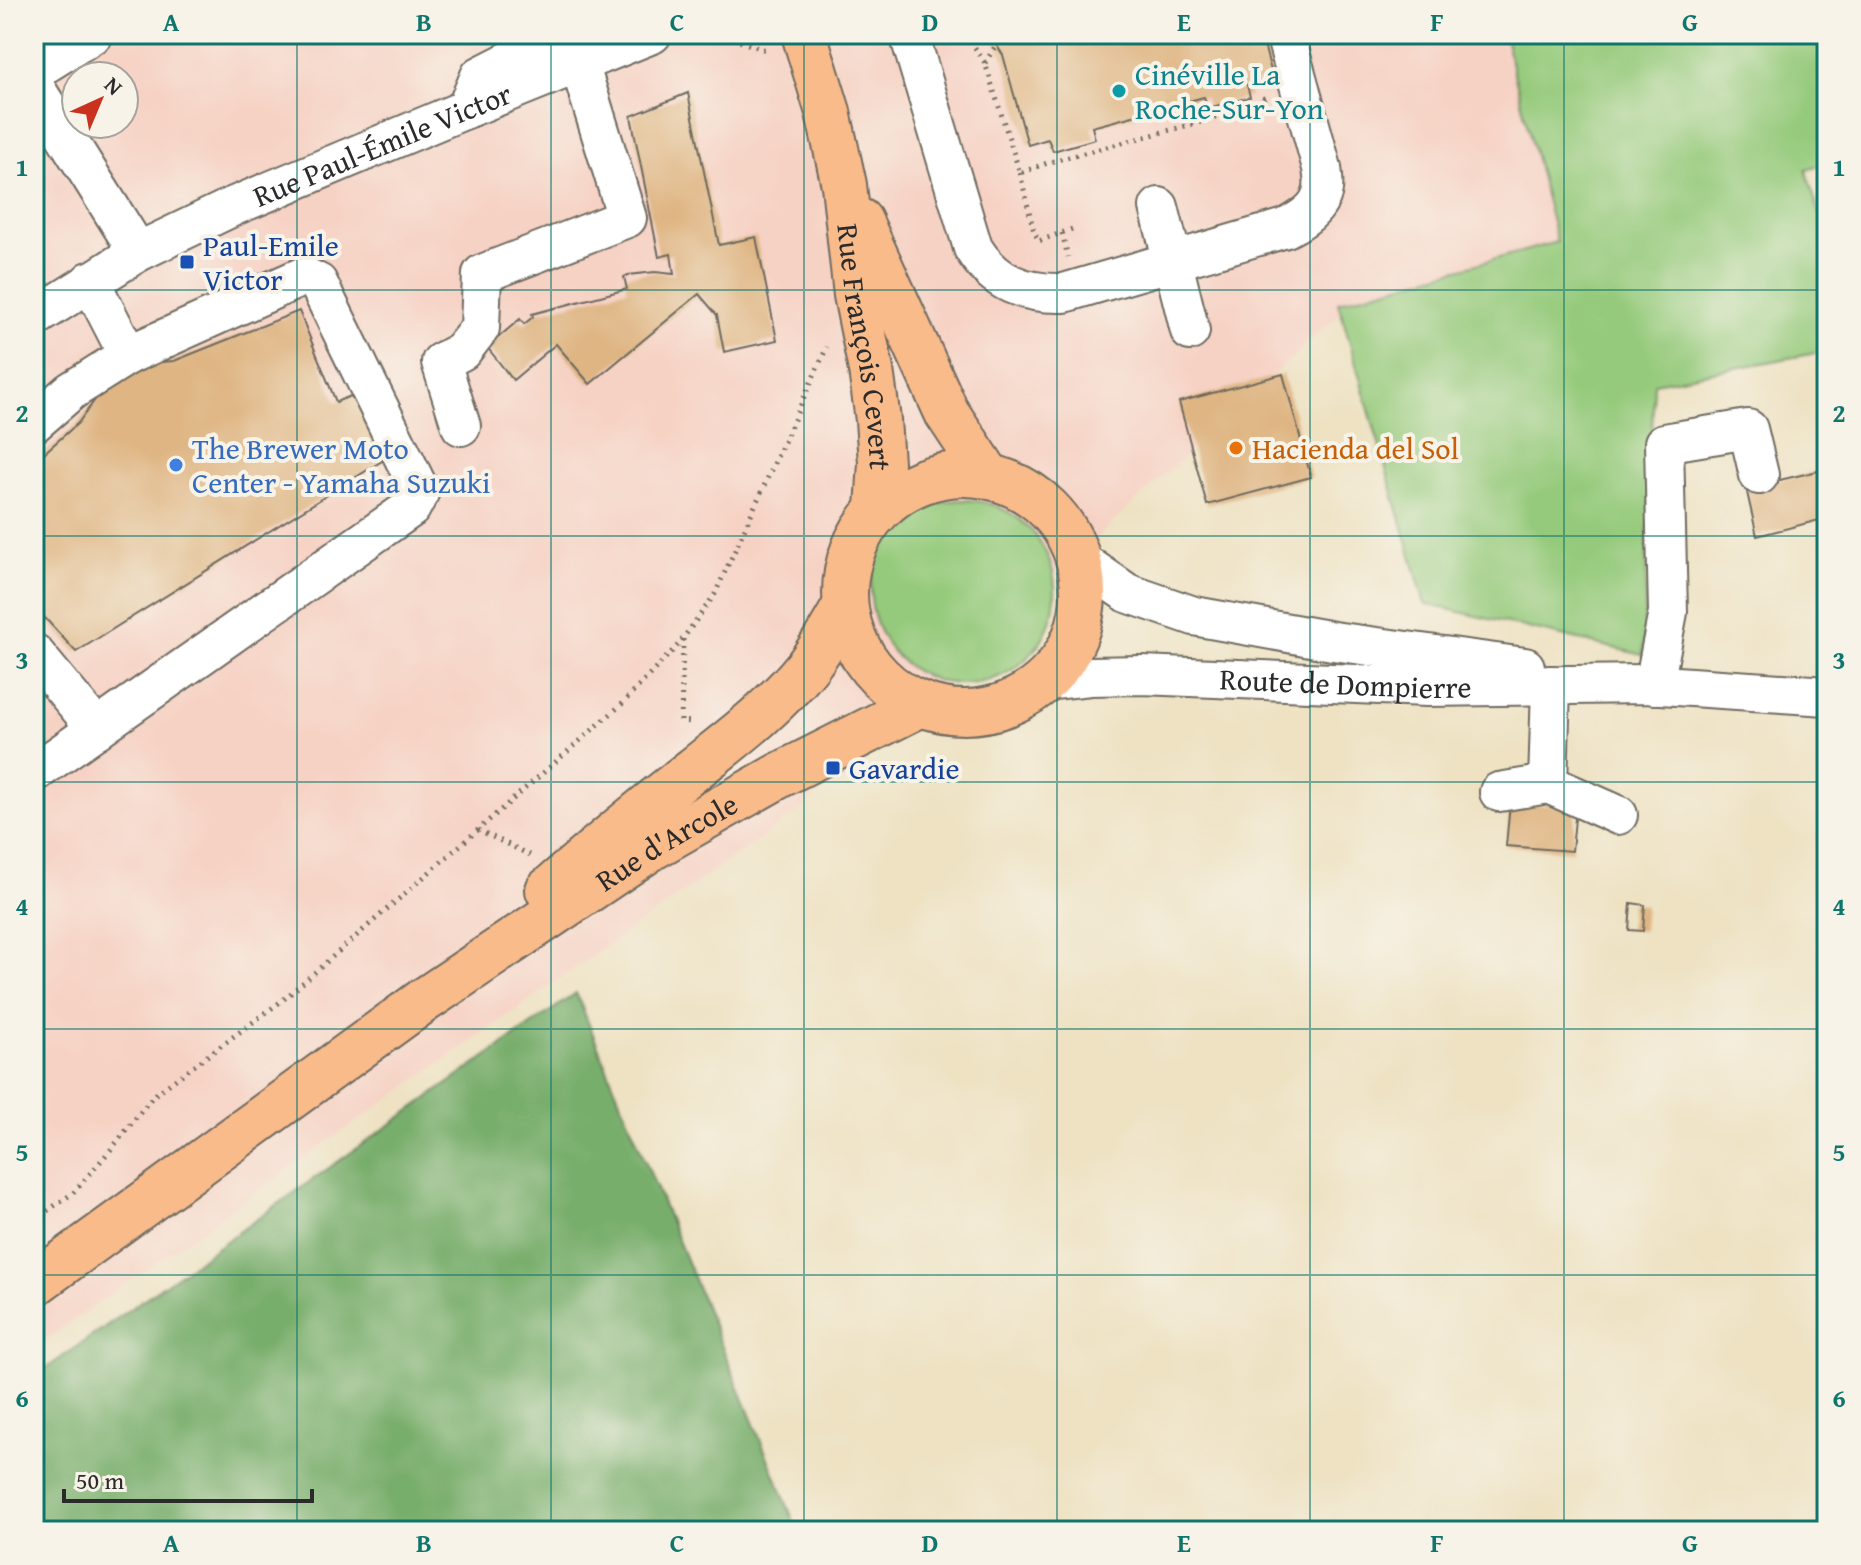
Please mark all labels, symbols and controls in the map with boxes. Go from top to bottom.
text: A [163,2,180,41]
text: B [416,2,432,41]
text: C [670,2,684,41]
text: D [922,2,938,41]
text: E [1177,2,1191,41]
text: F [1430,2,1444,41]
text: G [1682,2,1698,41]
place label: Cinéville La Roche-Sur-Yon [1135,52,1324,130]
north arrow [60,60,140,140]
text: N [97,69,131,102]
street label: Rue Paul-Émile Victor [246,71,518,218]
marker: Cinéville La Roche-Sur-Yon [1110,82,1128,100]
text: 1 [15,147,29,186]
text: 1 [1832,147,1846,186]
street label: Rue François Cevert [826,221,903,472]
place label: Paul-Emile Victor [203,223,339,301]
marker: Paul-Emile Victor [178,253,196,271]
text: 2 [15,393,29,432]
text: 2 [1832,393,1846,432]
place label: The Brewer Moto Center - Yamaha Suzuki [192,426,490,504]
place label: Hacienda del Sol [1252,426,1459,470]
marker: Hacienda del Sol [1227,439,1245,457]
marker: The Brewer Moto Center - Yamaha Suzuki [167,456,185,474]
text: 3 [15,640,29,679]
text: 3 [1832,640,1846,679]
street label: Route de Dompierre [1219,656,1472,709]
place label: Gavardie [849,746,960,790]
marker: Gavardie [824,759,842,777]
street label: Rue d'Arcole [586,782,745,902]
text: 4 [15,886,29,925]
text: 4 [1832,886,1846,925]
text: 5 [15,1132,29,1171]
text: 5 [1832,1132,1846,1171]
text: 6 [15,1378,29,1417]
text: 6 [1832,1378,1846,1417]
scale bar [64,1453,312,1503]
text: 50 m [76,1463,124,1498]
text: A [163,1523,180,1562]
text: B [416,1523,432,1562]
text: C [670,1523,684,1562]
text: D [922,1523,938,1562]
text: E [1177,1523,1191,1562]
text: F [1430,1523,1444,1562]
text: G [1682,1523,1698,1562]

